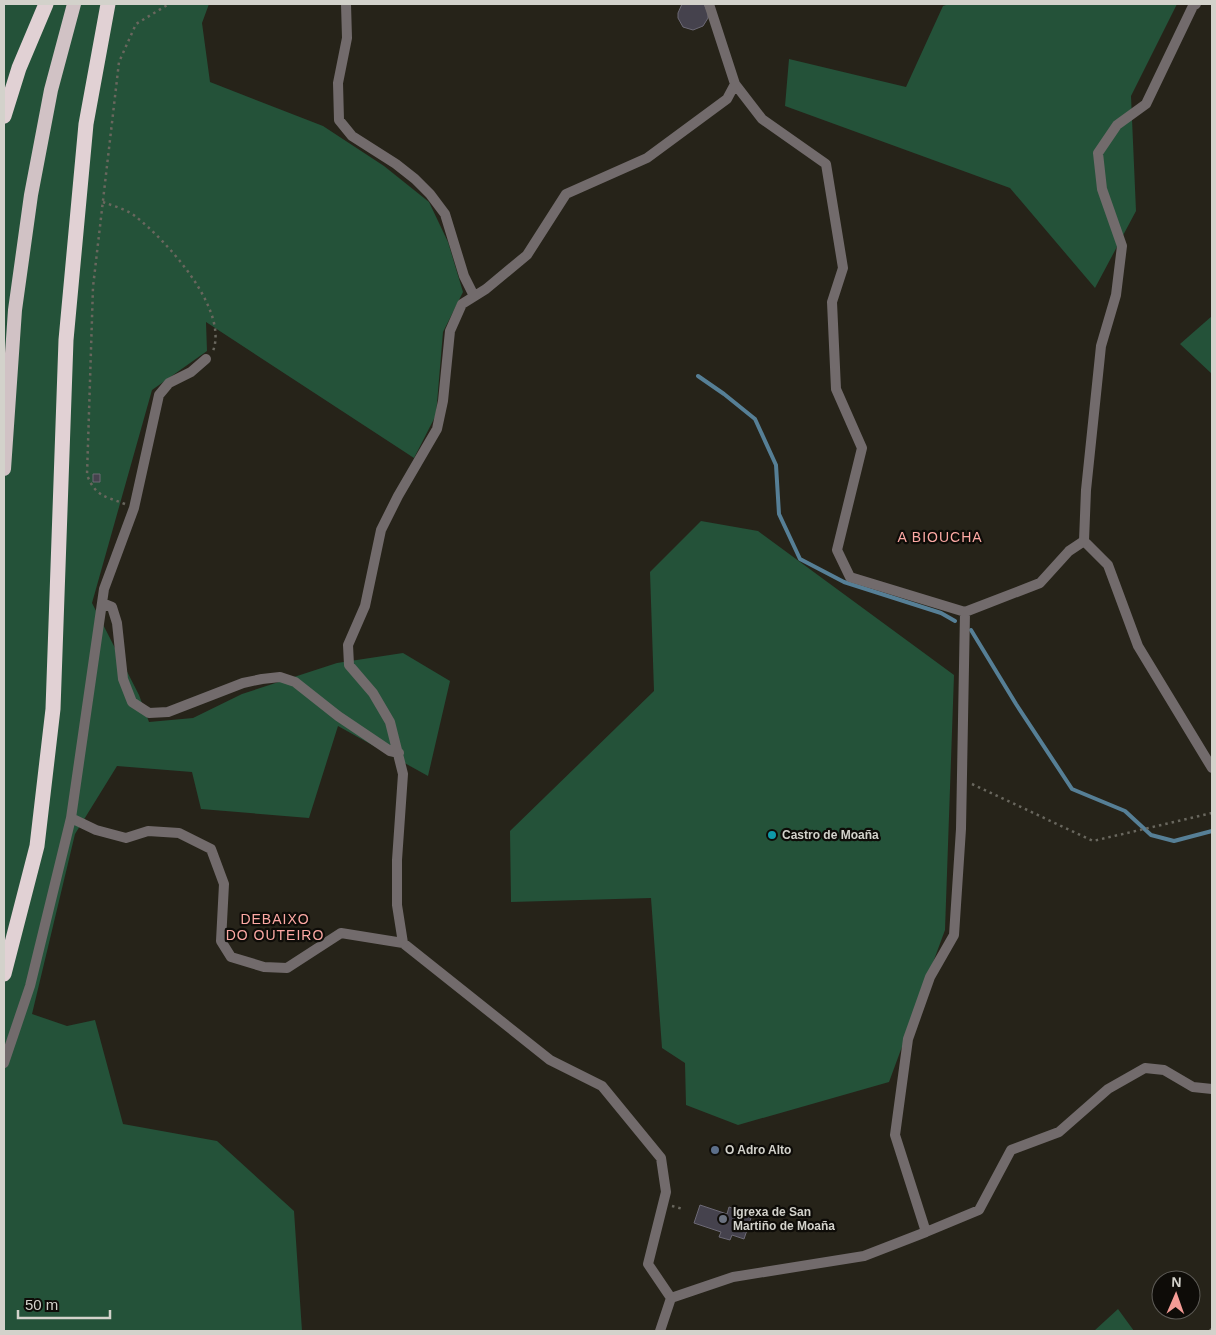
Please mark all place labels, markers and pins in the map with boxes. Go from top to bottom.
place label: Castro de Moaña [782,828,879,842]
marker: Castro de Moaña [766,829,778,841]
place label: O Adro Alto [725,1143,791,1157]
marker: O Adro Alto [709,1144,721,1156]
place label: Igrexa de San Martiño de Moaña [733,1205,835,1233]
marker: Igrexa de San Martiño de Moaña [717,1213,729,1225]

